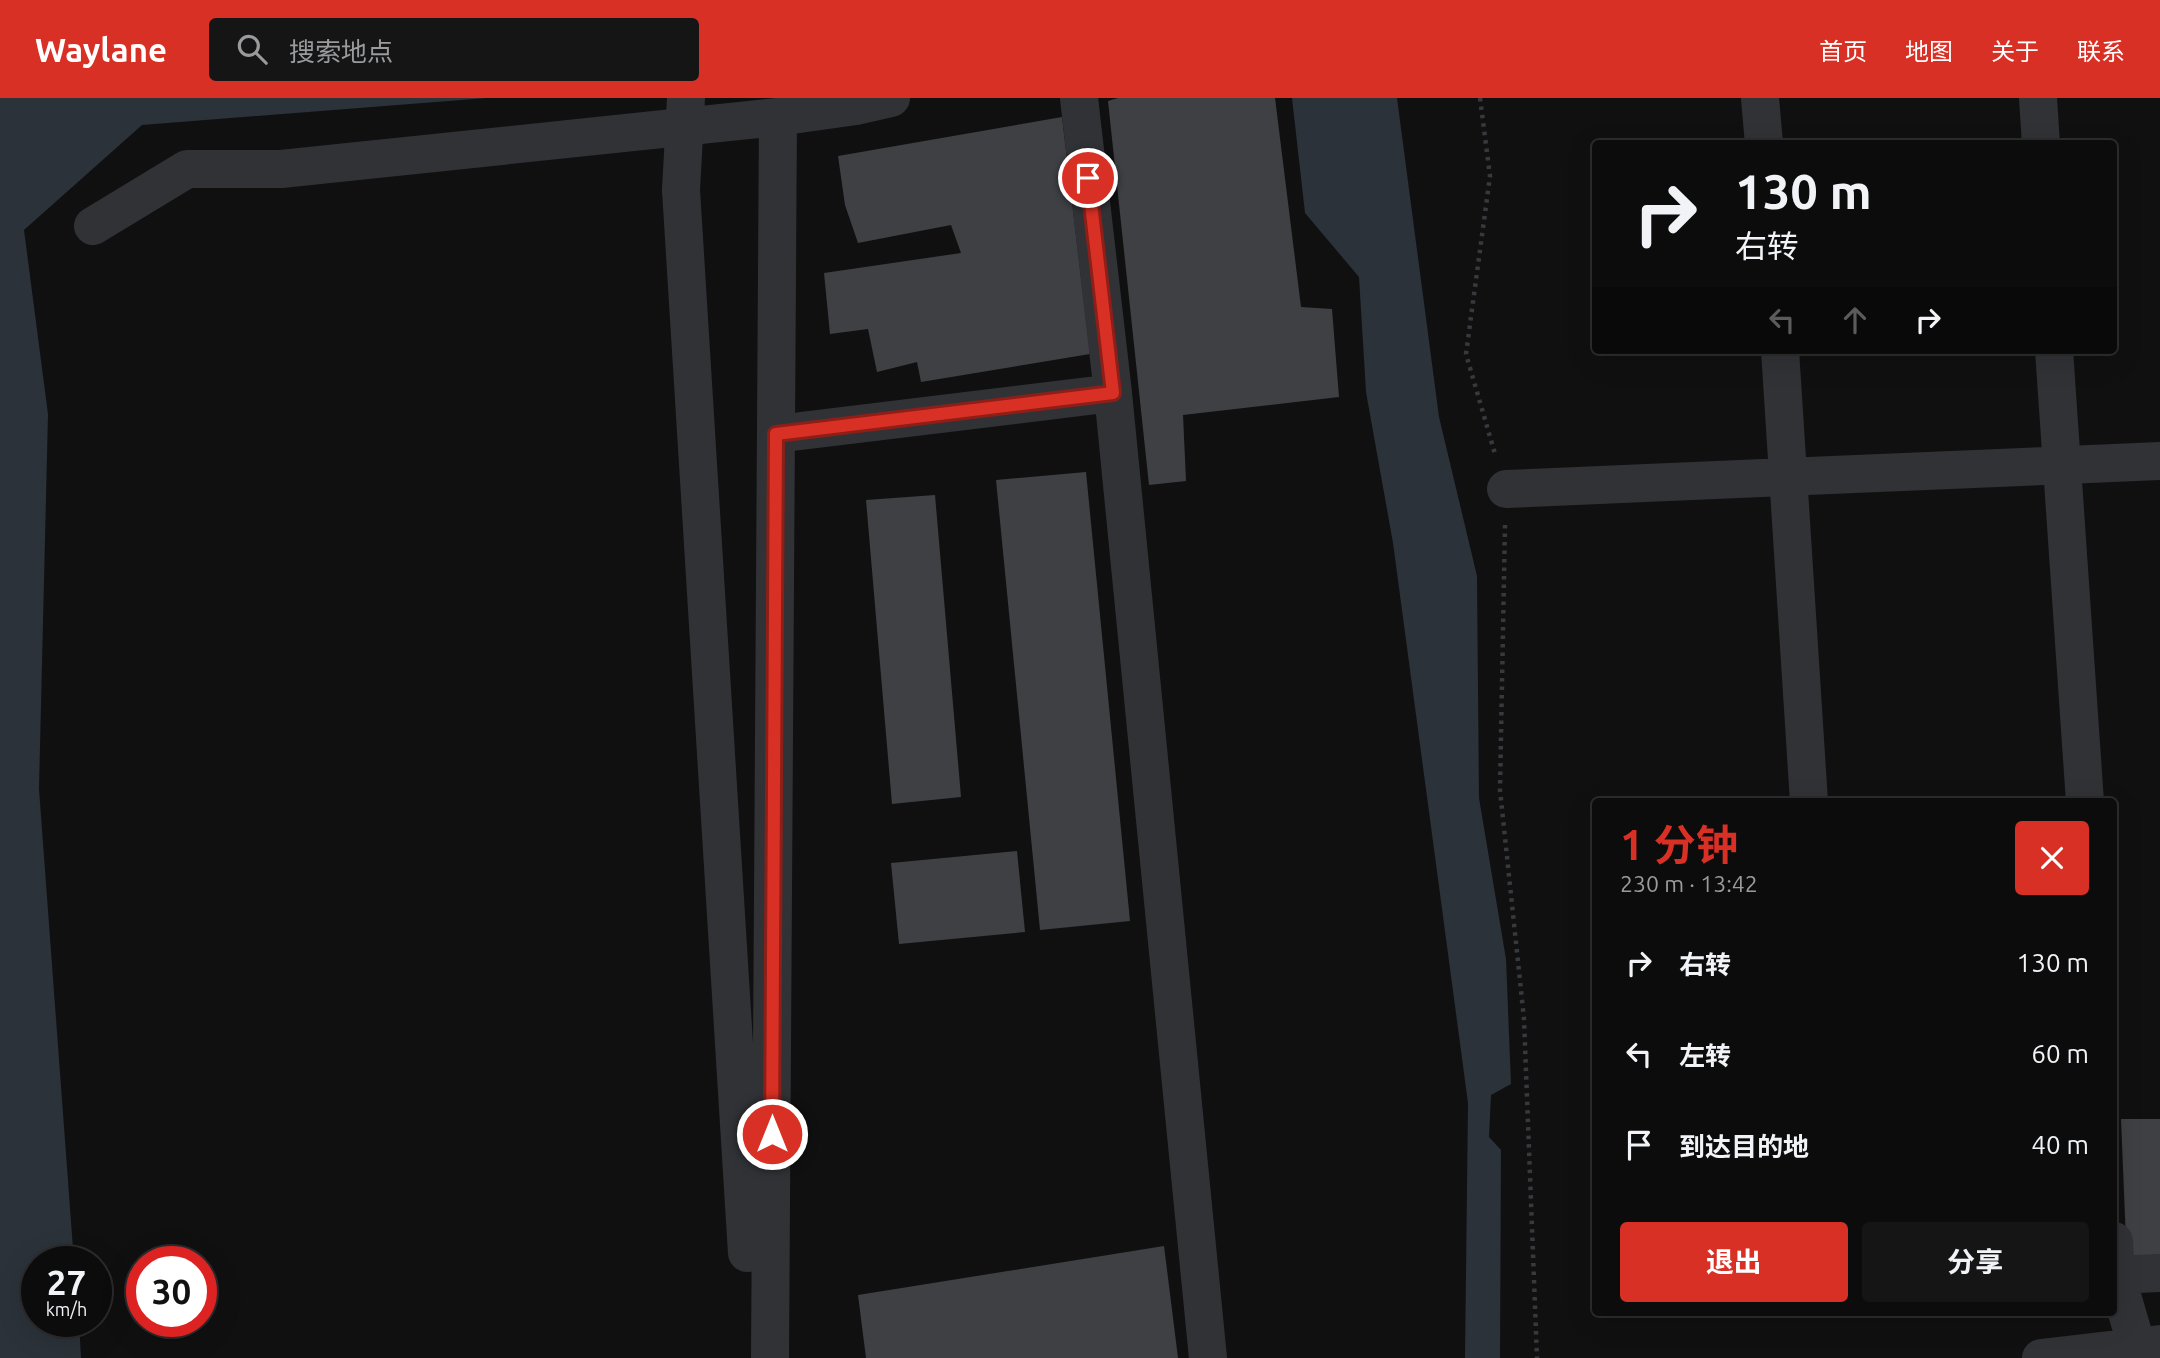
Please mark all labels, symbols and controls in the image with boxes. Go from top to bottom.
search box [209,18,699,81]
icon: search [233,30,271,68]
text: Waylane [35,31,167,68]
text: 搜索地点 [289,37,393,66]
text: 首页 [1819,38,1867,65]
text: 地图 [1905,38,1953,65]
text: 关于 [1991,38,2039,65]
text: 联系 [2077,38,2125,65]
pin [1058,148,1118,208]
icon: arrive [1069,159,1107,197]
text: 130 m [1735,163,1872,218]
icon: right [1620,168,1711,259]
text: 右转 [1735,228,1799,264]
icon: left [1763,301,1801,339]
icon: ahead [1836,301,1874,339]
icon: right [1909,301,1947,339]
text: 1 分钟 [1620,821,1738,868]
button: close [2015,821,2089,895]
text: 230 m · 13:42 [1620,871,1758,896]
icon: right [1620,944,1658,982]
text: 130 m [2017,948,2089,977]
text: 右转 [1679,950,1731,979]
icon: left [1620,1035,1658,1073]
text: 60 m [2031,1039,2089,1068]
text: 左转 [1679,1041,1731,1070]
position arrow [735,1097,809,1171]
icon: arrive [1620,1126,1658,1164]
text: 40 m [2031,1130,2089,1159]
text: 到达目的地 [1679,1132,1809,1161]
button: 退出 [1620,1222,1848,1302]
button: 分享 [1862,1222,2089,1302]
speed limit sign: 30 [126,1246,217,1337]
text: 27 [47,1262,86,1302]
text: km/h [46,1299,87,1319]

